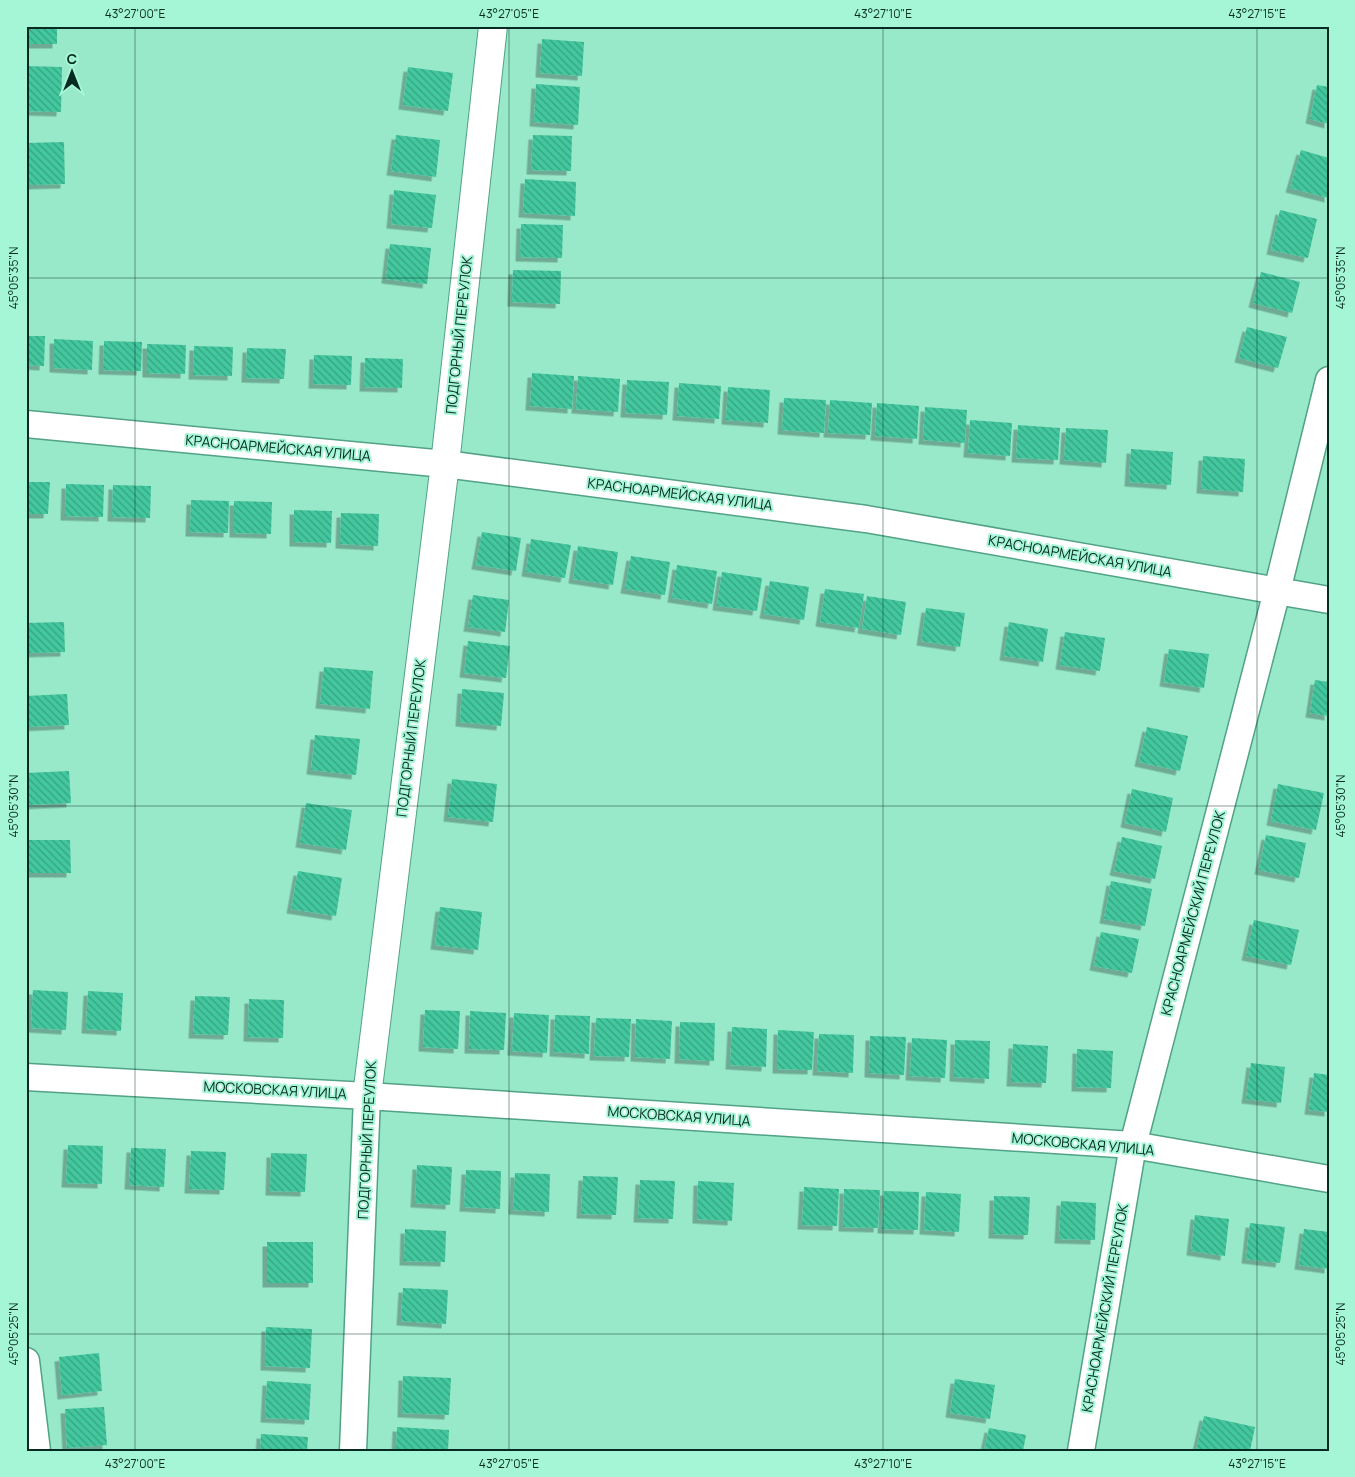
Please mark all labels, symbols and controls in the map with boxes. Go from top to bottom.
text: 43°27'00"E [105,5,166,22]
text: 43°27'05"E [479,5,539,22]
text: 43°27'10"E [854,5,912,22]
text: 43°27'15"E [1228,5,1286,22]
north arrow [48,48,98,98]
text: С [67,49,77,68]
text: 45°05'35"N [5,247,22,309]
text: 45°05'35"N [1332,247,1349,309]
street label: ПОДГОРНЫЙ ПЕРЕУЛОК [441,254,476,415]
street label: КРАСНОАРМЕЙСКАЯ УЛИЦА [185,430,372,465]
street label: КРАСНОАРМЕЙСКАЯ УЛИЦА [587,473,774,514]
street label: КРАСНОАРМЕЙСКАЯ УЛИЦА [987,530,1173,581]
street label: ПОДГОРНЫЙ ПЕРЕУЛОК [391,657,430,818]
text: 45°05'30"N [5,774,22,838]
text: 45°05'30"N [1332,774,1349,838]
street label: КРАСНОАРМЕЙСКИЙ ПЕРЕУЛОК [1156,808,1229,1017]
street label: ПОДГОРНЫЙ ПЕРЕУЛОК [353,1059,380,1220]
street label: МОСКОВСКАЯ УЛИЦА [203,1076,347,1103]
street label: МОСКОВСКАЯ УЛИЦА [607,1101,751,1130]
street label: МОСКОВСКАЯ УЛИЦА [1011,1128,1155,1159]
street label: КРАСНОАРМЕЙСКИЙ ПЕРЕУЛОК [1077,1201,1132,1414]
text: 45°05'25"N [5,1303,22,1365]
text: 45°05'25"N [1332,1303,1349,1365]
text: 43°27'00"E [105,1455,166,1472]
text: 43°27'05"E [479,1455,539,1472]
text: 43°27'10"E [854,1455,912,1472]
text: 43°27'15"E [1228,1455,1286,1472]

